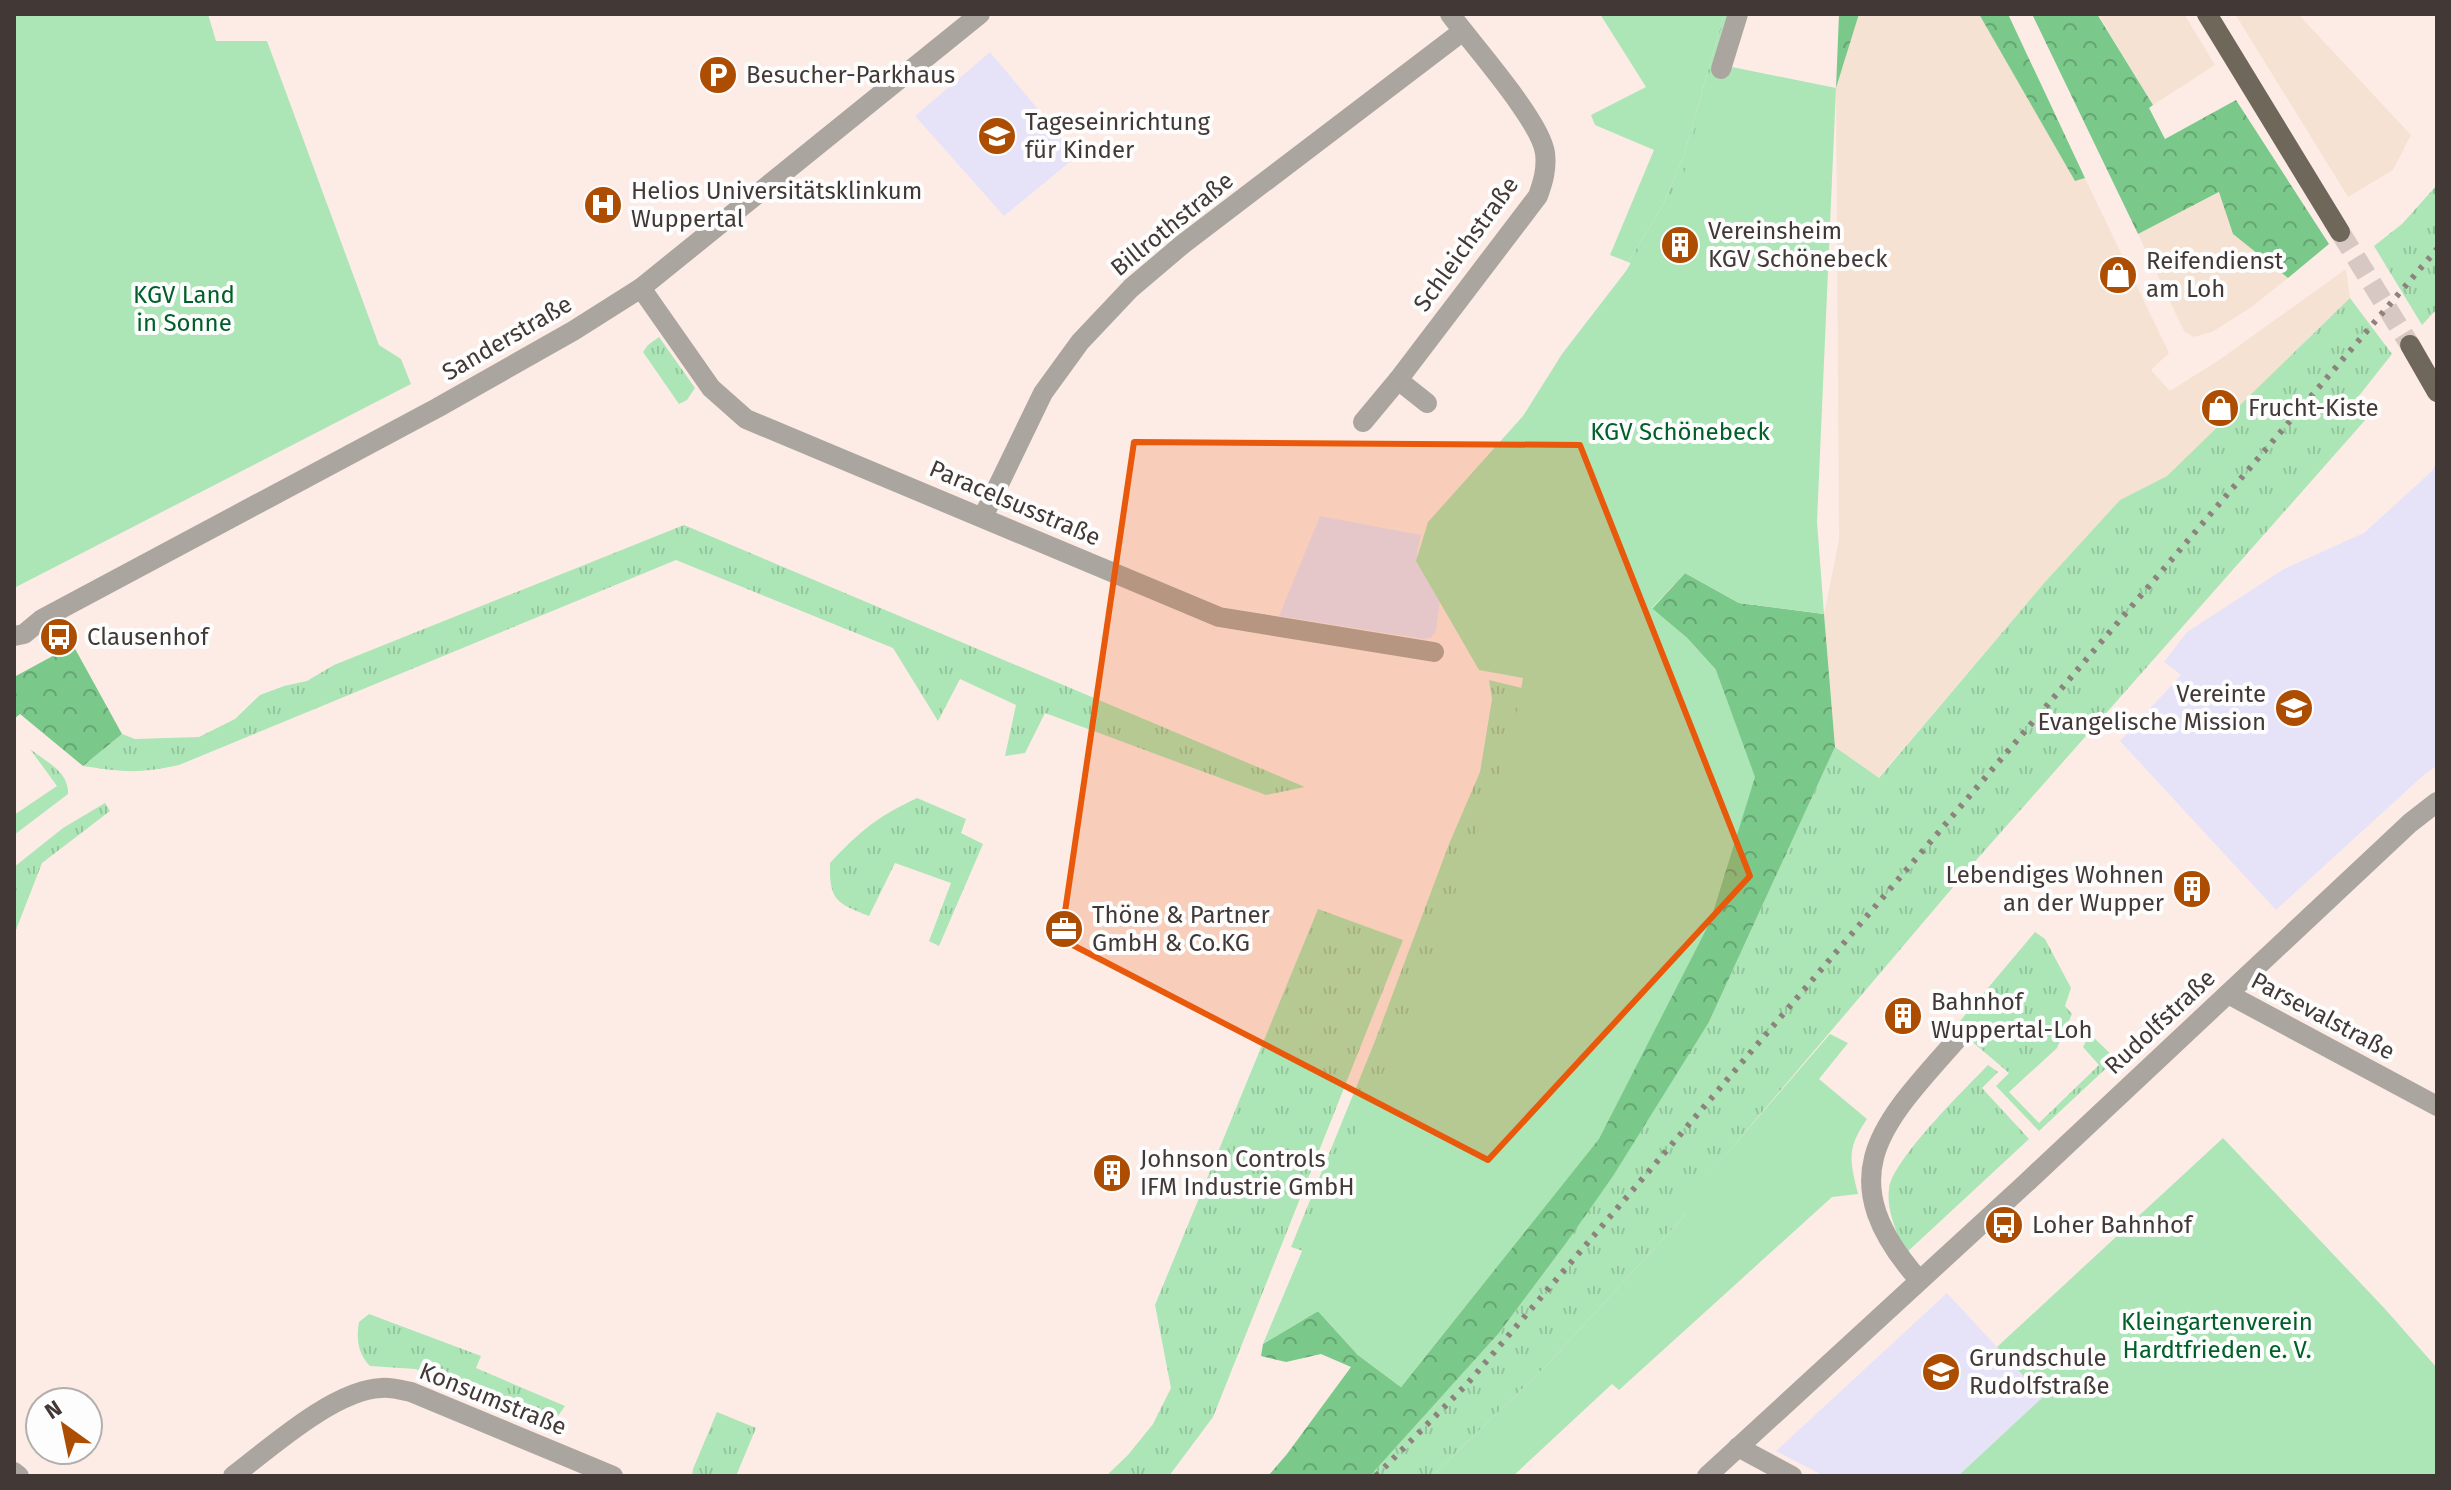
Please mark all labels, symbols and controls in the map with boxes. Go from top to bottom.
parking icon: Besucher-Parkhaus [697,54,739,96]
place label: Besucher-Parkhaus [746,61,955,89]
place label: Tageseinrichtung für Kinder [1025,108,1211,164]
school or university icon: Tageseinrichtung für Kinder [976,115,1018,157]
street label: Billrothstraße [1105,166,1239,282]
street label: Schleichstraße [1408,171,1524,317]
place label: Helios Universitätsklinkum Wuppertal [631,177,922,233]
hospital icon: Helios Universitätsklinkum Wuppertal [582,184,624,226]
place label: Vereinsheim KGV Schönebeck [1708,217,1888,273]
building icon: Vereinsheim KGV Schönebeck [1659,224,1701,266]
place label: Reifendienst am Loh [2146,247,2283,303]
shop icon: Reifendienst am Loh [2097,254,2139,296]
park label: KGV Land in Sonne [133,281,235,337]
street label: Sanderstraße [437,290,577,386]
shop icon: Frucht-Kiste [2199,387,2241,429]
place label: Frucht-Kiste [2248,394,2379,422]
park label: KGV Schönebeck [1590,418,1770,446]
street label: Paracelsusstraße [925,454,1105,552]
bus stop icon: Clausenhof [38,616,80,658]
place label: Clausenhof [87,623,211,651]
place label: Vereinte Evangelische Mission [2037,680,2266,736]
school or university icon: Vereinte Evangelische Mission [2273,687,2315,729]
place label: Lebendiges Wohnen an der Wupper [1945,861,2165,917]
building icon: Lebendiges Wohnen an der Wupper [2171,868,2213,910]
place label: Thöne & Partner GmbH & Co.KG [1092,901,1271,957]
office icon: Thöne & Partner GmbH & Co.KG [1043,908,1085,950]
street label: Rudolfstraße [2099,964,2221,1080]
street label: Parsevalstraße [2246,966,2400,1066]
place label: Bahnhof Wuppertal-Loh [1931,988,2093,1044]
building icon: Bahnhof Wuppertal-Loh [1882,995,1924,1037]
place label: Johnson Controls IFM Industrie GmbH [1140,1145,1355,1201]
building icon: Johnson Controls IFM Industrie GmbH [1091,1152,1133,1194]
bus stop icon: Loher Bahnhof [1983,1204,2025,1246]
place label: Loher Bahnhof [2032,1211,2194,1239]
park label: Kleingartenverein Hardtfrieden e. V. [2121,1308,2313,1364]
place label: Grundschule Rudolfstraße [1969,1344,2109,1400]
school or university icon: Grundschule Rudolfstraße [1920,1351,1962,1393]
street label: Konsumstraße [415,1357,571,1441]
north arrow [24,1386,104,1466]
text: N [40,1394,67,1425]

